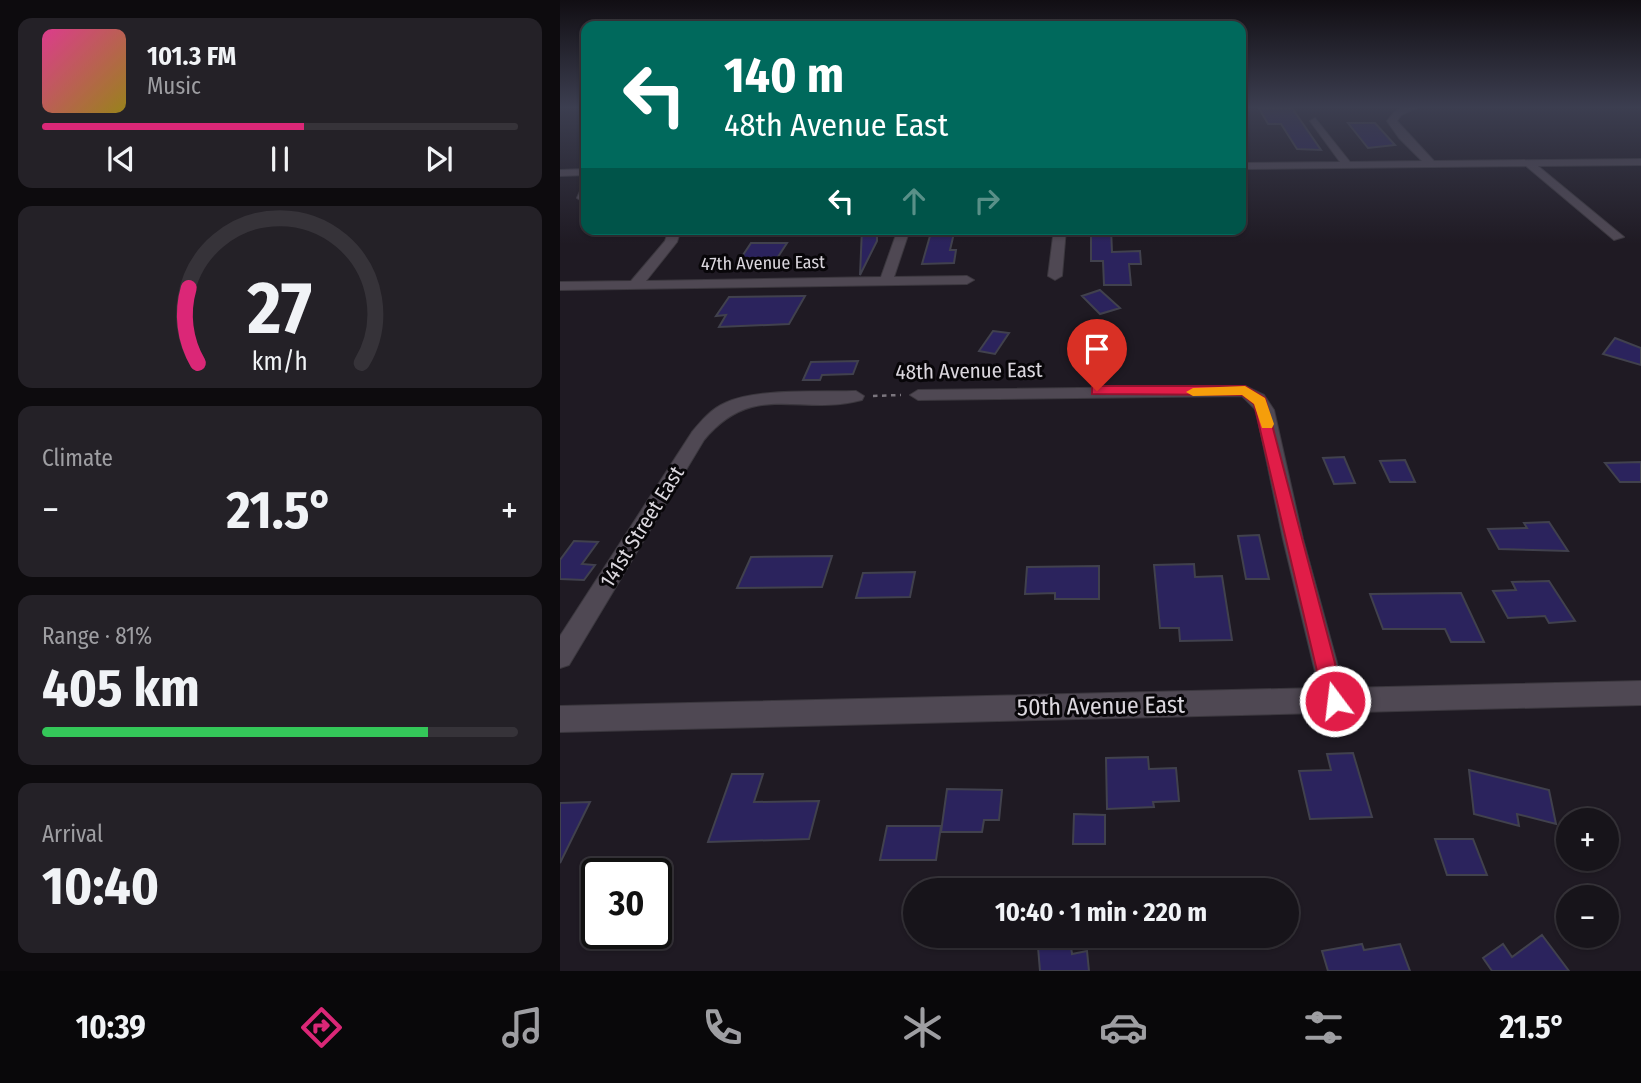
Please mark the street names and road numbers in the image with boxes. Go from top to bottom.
street label: 47th Avenue East [701,251,825,275]
street label: 48th Avenue East [895,357,1043,385]
street label: 141st Street East [594,461,690,593]
street label: 50th Avenue East [1017,691,1185,721]

